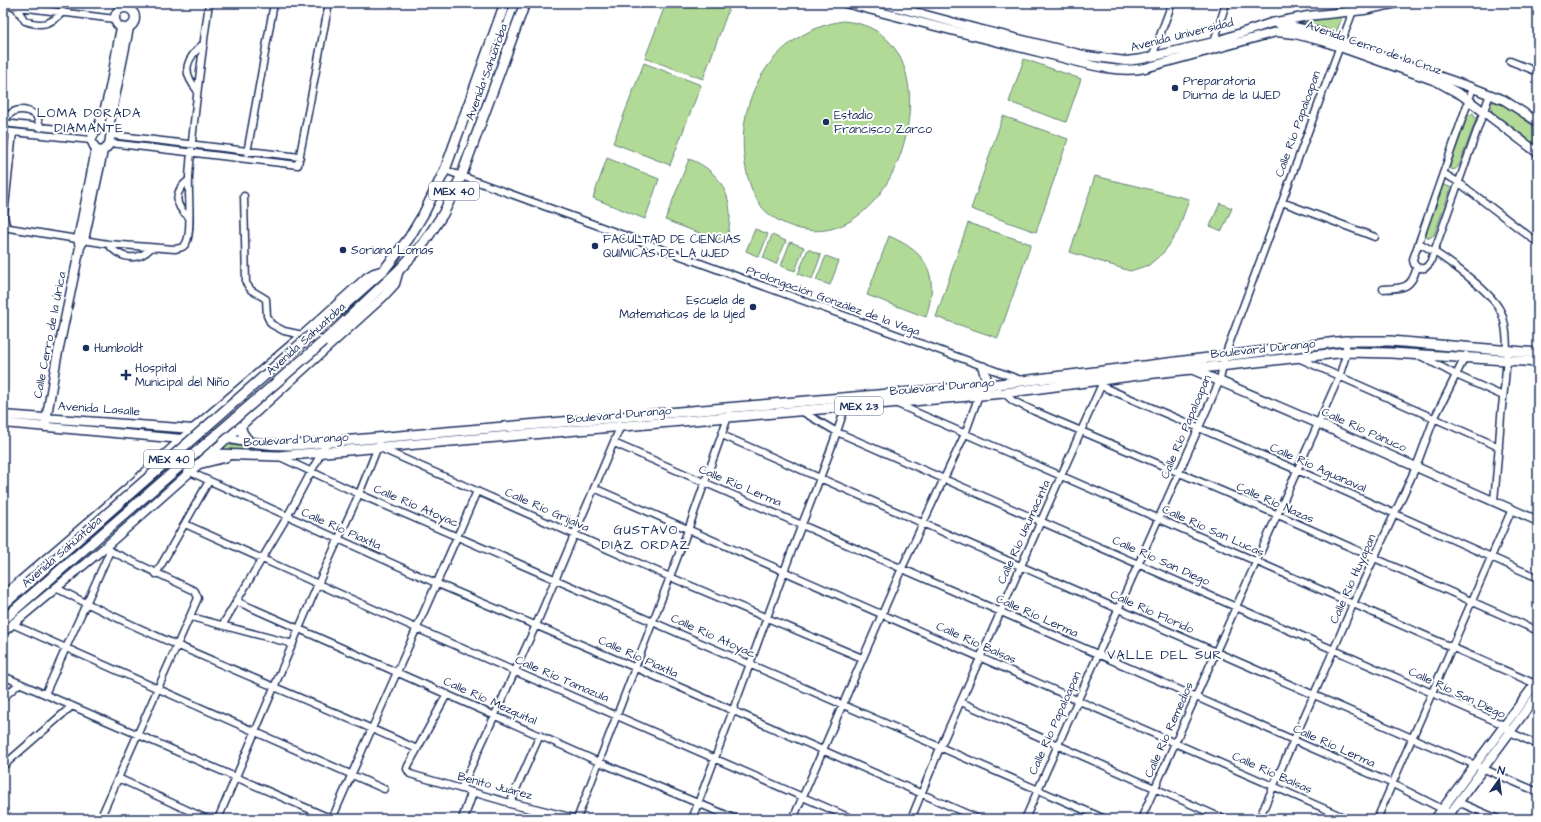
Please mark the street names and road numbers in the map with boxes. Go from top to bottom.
street label: Avenida Universidad [1129,14,1235,56]
street label: Avenida Cerro de la Cruz [1304,17,1444,79]
street label: Avenida Sahuatoba [462,21,512,123]
street label: Calle Río Papaloapan [1271,69,1325,179]
road number: MEX 40 [429,182,479,200]
street label: Prolongación González de la Vega [743,262,922,341]
street label: Calle Cerro de la Úrica [29,270,71,400]
street label: Avenida Sahuatoba [263,299,349,379]
street label: Boulevard Durango [1210,335,1317,364]
street label: Calle Río Papaloapan [1156,372,1216,482]
street label: Boulevard Durango [889,374,995,401]
road number: MEX 23 [835,397,883,415]
street label: Avenida Lasalle [57,398,141,420]
street label: Boulevard Durango [566,402,672,429]
street label: Calle Río Pánuco [1319,404,1410,457]
street label: Boulevard Durango [243,429,349,452]
street label: Calle Río Aguanaval [1267,439,1369,498]
road number: MEX 40 [144,450,194,468]
street label: Calle Río Lerma [696,461,784,511]
street label: Calle Río Usumacinta [993,477,1055,587]
street label: Calle Río Nazas [1233,478,1317,528]
street label: Calle Río Atoyac [370,480,462,533]
street label: Calle Río Grijalva [502,484,592,536]
street label: Calle Río San Lucas [1159,501,1267,561]
street label: Calle Río Piaxtla [298,504,384,554]
street label: Avenida Sahuatoba [18,512,106,592]
street label: Calle Río Huyapan [1326,531,1381,627]
street label: Calle Río San Diego [1109,532,1213,591]
street label: Calle Río Florido [1107,586,1197,638]
street label: Calle Río Lerma [993,590,1081,642]
street label: Calle Río Atoyac [667,610,758,663]
street label: Calle Río Balsas [933,618,1019,668]
street label: Calle Río Piaxtla [595,632,681,682]
street label: Calle Río Tamazula [512,652,612,706]
street label: Calle Río San Diego [1405,663,1509,724]
street label: Calle Río Papaloapan [1025,669,1085,777]
street label: Calle Río Mezquital [440,673,540,729]
street label: Calle Río Remedios [1140,679,1198,781]
street label: Calle Río Lerma [1290,720,1378,772]
street label: Calle Río Balsas [1229,748,1315,798]
street label: Benito Juárez [456,768,534,804]

